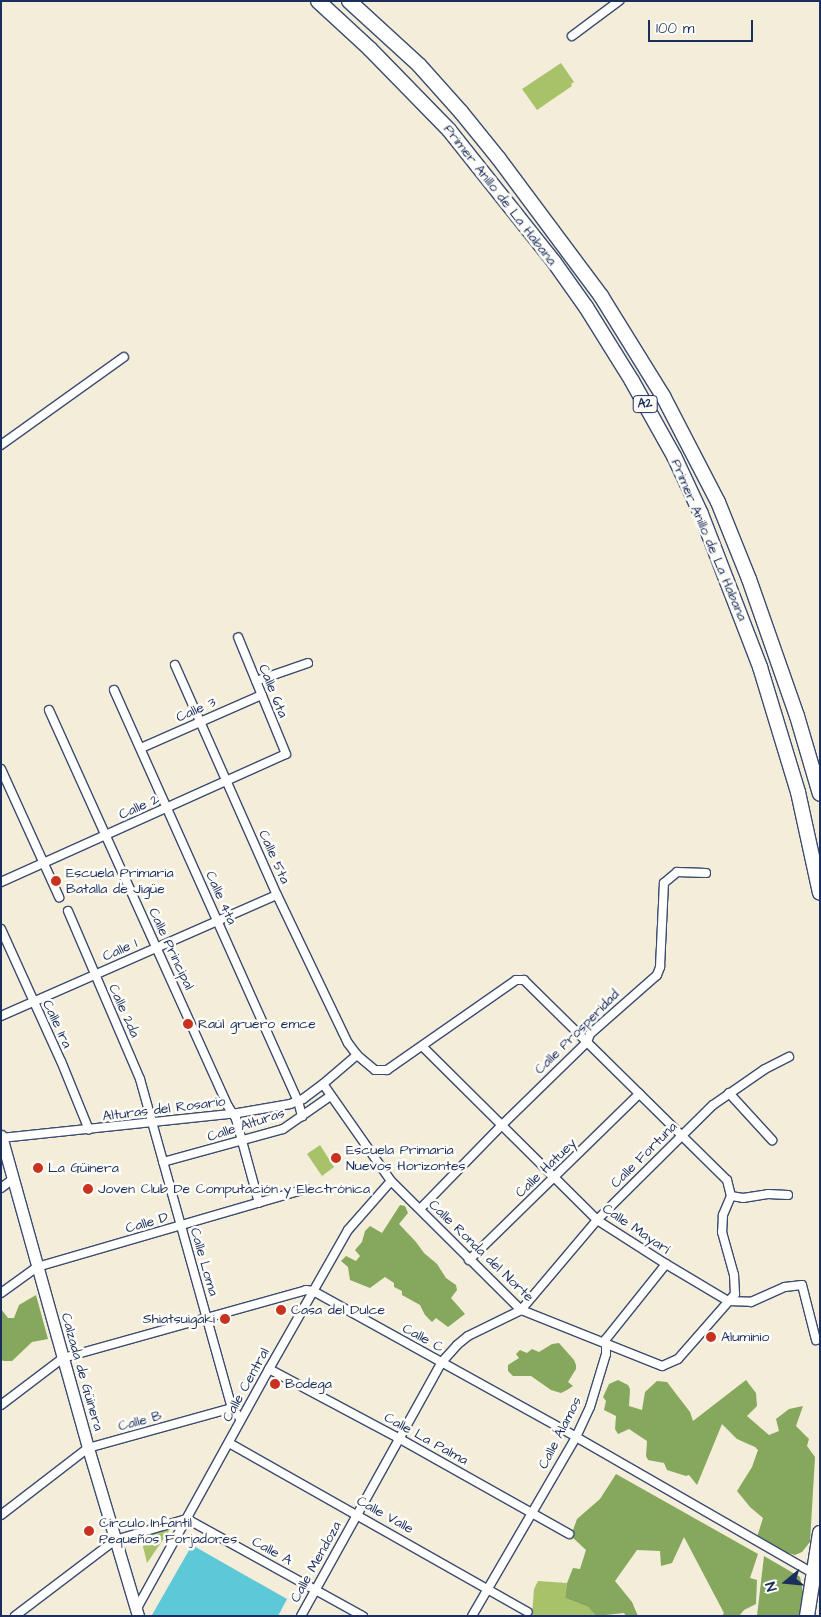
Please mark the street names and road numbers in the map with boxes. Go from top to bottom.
street label: Primer Anillo de La Habana [440,121,560,269]
road number: A2 [632,394,658,414]
street label: Primer Anillo de La Habana [667,457,751,623]
street label: Calle 6ta [255,662,291,720]
street label: Calle 3 [174,694,218,726]
street label: Calle 2 [116,791,162,823]
street label: Calle 5ta [255,827,293,887]
street label: Calle 4ta [202,869,240,927]
street label: Calle Principal [145,905,197,993]
street label: Calle 1 [100,935,140,965]
street label: Calle 2da [105,982,143,1040]
street label: Calle Prosperidad [531,986,623,1078]
street label: Calle 1ra [39,997,75,1051]
street label: Alturas del Rosario [102,1093,226,1125]
street label: Calle Alturas [205,1105,287,1145]
street label: Calle Fortuna [607,1118,681,1192]
street label: Calle Hatuey [512,1135,580,1201]
street label: Calle Ronda del Norte [425,1196,537,1306]
street label: Calle Mayarí [599,1200,673,1258]
street label: Calle D [124,1209,170,1237]
street label: Calle Loma [186,1226,222,1298]
street label: Calzada de Güinera [57,1311,107,1433]
street label: Calle C [399,1320,447,1356]
street label: Calle Central [219,1345,273,1425]
street label: Calle Álamos [535,1394,585,1472]
street label: Calle B [116,1407,164,1435]
street label: Calle La Palma [381,1409,471,1469]
street label: Calle Valle [354,1493,416,1537]
street label: Calle Mendoza [287,1519,345,1605]
street label: Calle A [249,1533,295,1569]

